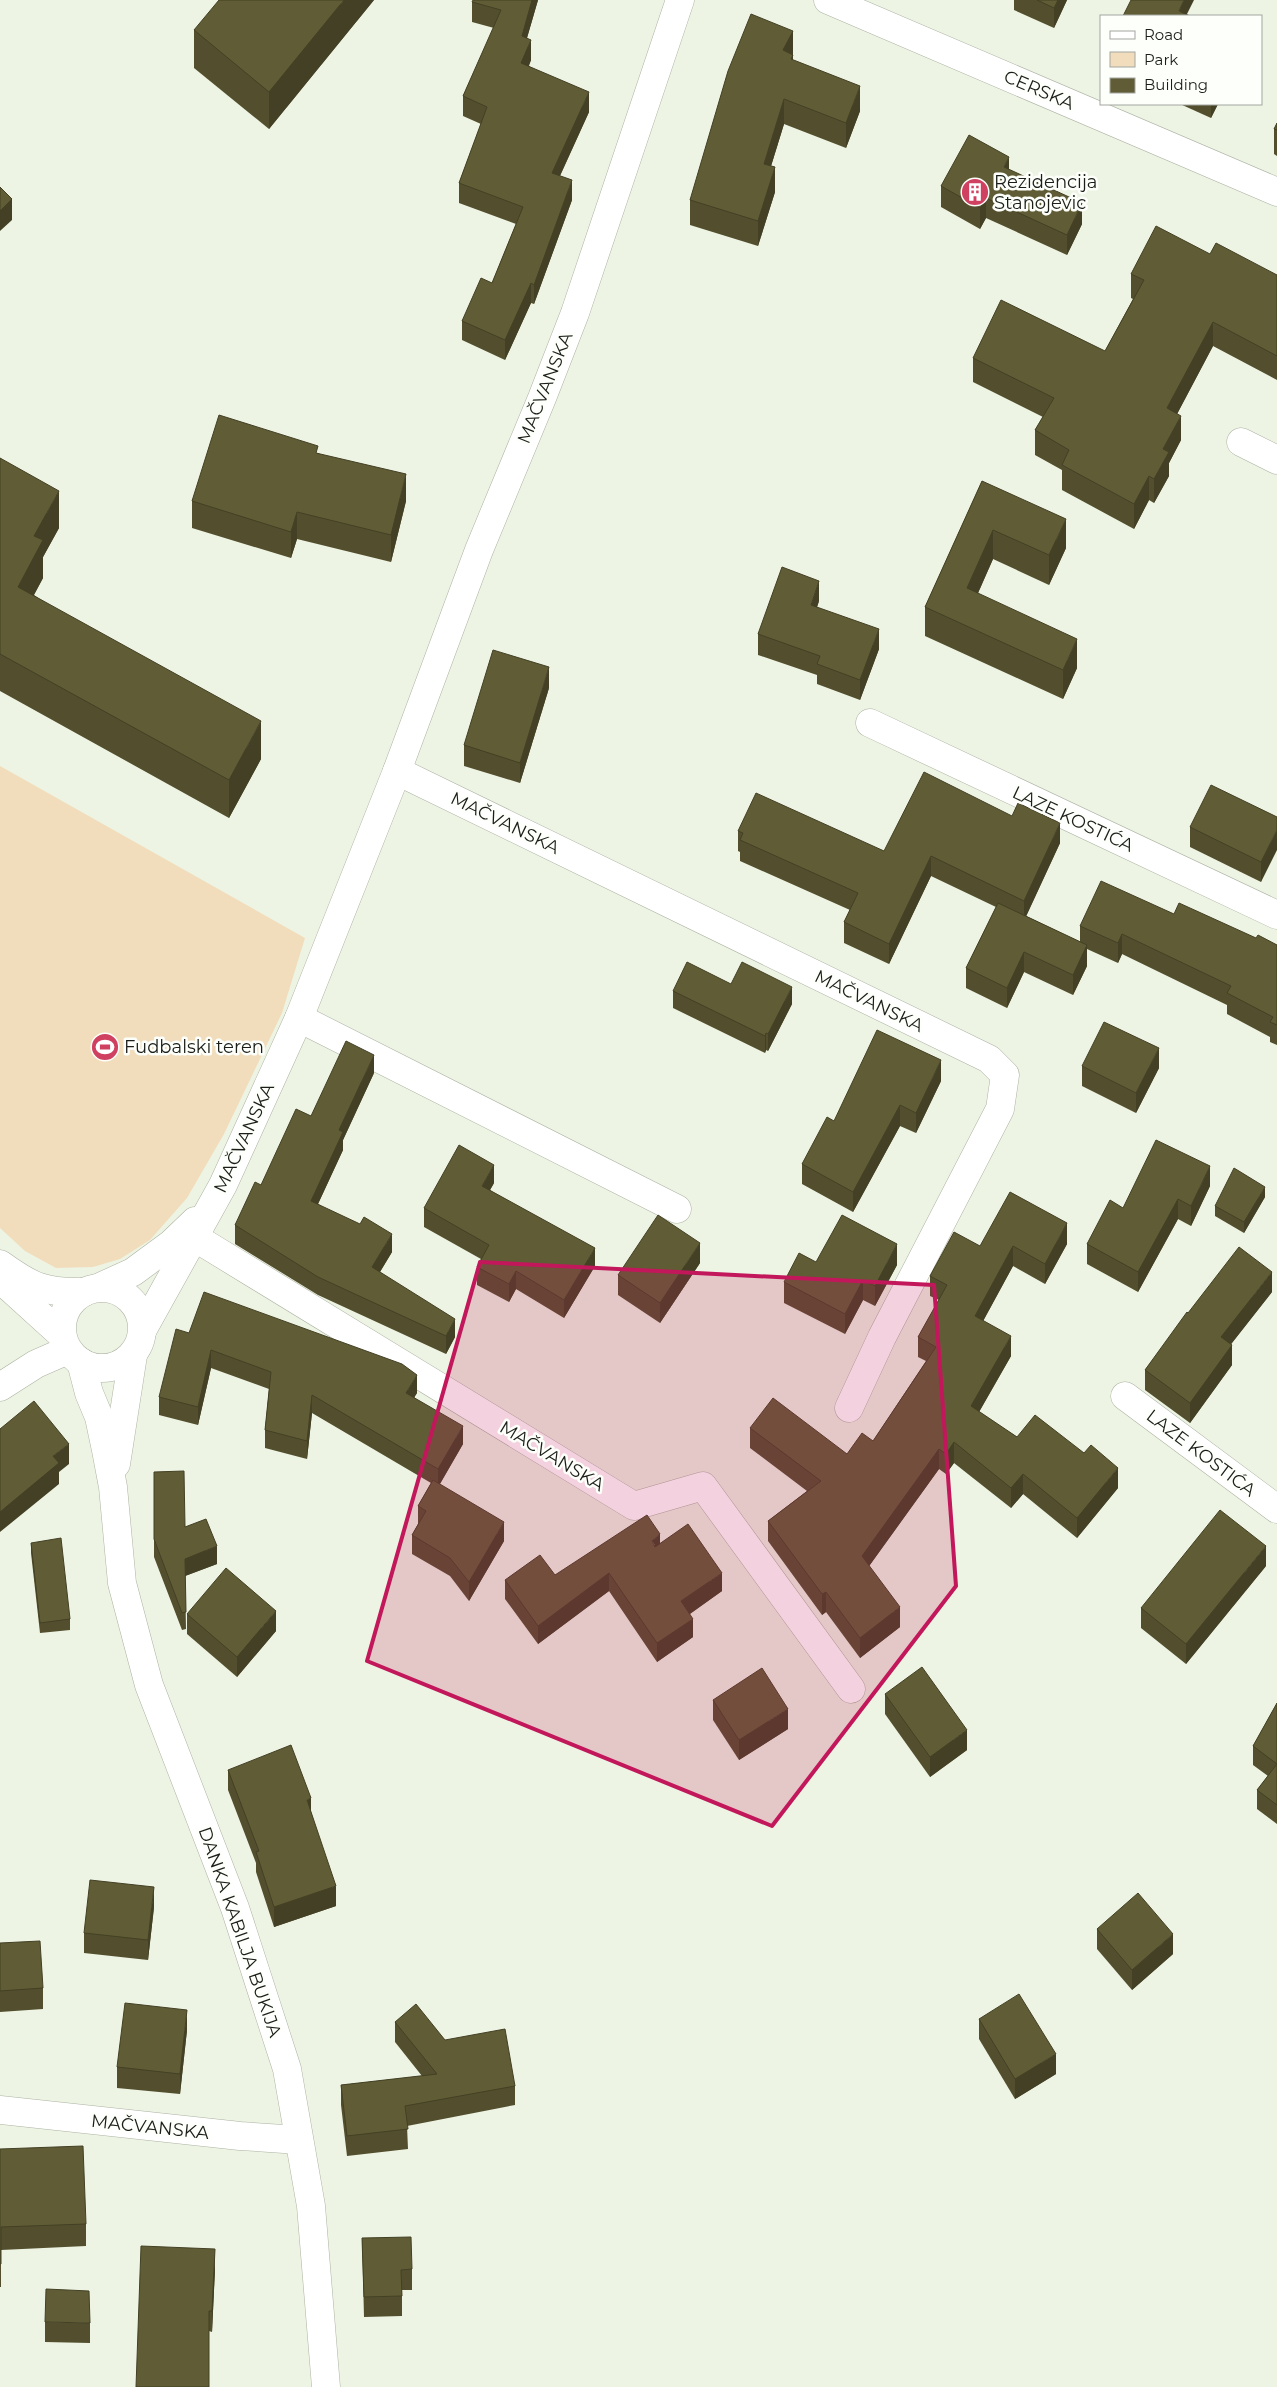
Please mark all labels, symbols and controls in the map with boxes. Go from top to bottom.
legend [1100,15,1262,105]
text: Road [1144,25,1183,44]
text: Park [1144,50,1178,69]
street label: CERSKA [1001,65,1077,115]
text: Building [1144,75,1208,94]
place label: Rezidencija Stanojevic [994,171,1097,214]
building icon: Rezidencija Stanojevic [960,177,990,207]
street label: MAČVANSKA [513,329,577,447]
street label: LAZE KOSTIĆA [1009,781,1137,857]
street label: MAČVANSKA [447,787,563,859]
street label: MAČVANSKA [811,965,927,1037]
sports icon: Fudbalski teren [90,1032,120,1062]
place label: Fudbalski teren [124,1036,264,1058]
street label: MAČVANSKA [209,1080,279,1196]
street label: LAZE KOSTIĆA [1142,1405,1260,1501]
street label: MAČVANSKA [496,1416,608,1496]
street label: DANKA KABILJA BUKIJA [194,1824,286,2040]
street label: MAČVANSKA [90,2110,210,2144]

